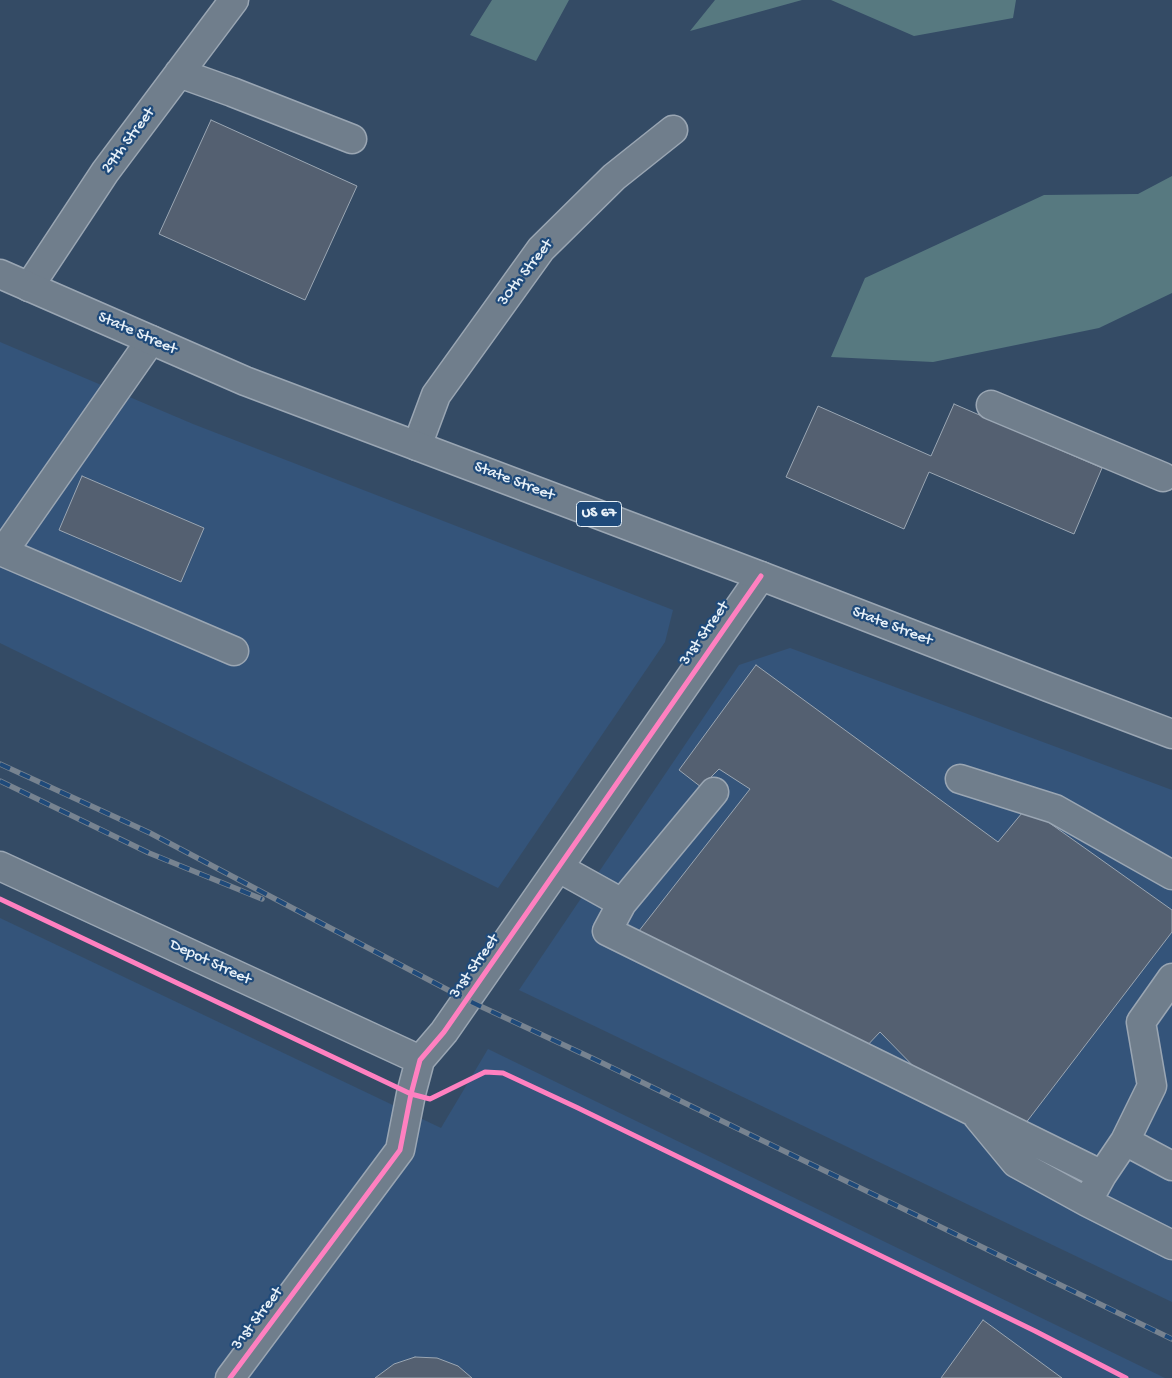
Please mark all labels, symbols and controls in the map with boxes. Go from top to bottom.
street label: 29th Street [98,104,160,178]
street label: 30th Street [494,236,558,310]
street label: State Street [95,308,179,360]
street label: State Street [471,458,557,506]
road number: US 67 [576,502,622,526]
street label: 31st Street [676,598,734,670]
street label: State Street [849,603,935,651]
street label: 31st Street [446,931,504,1003]
street label: Depot Street [166,936,254,990]
street label: 31st Street [228,1284,288,1354]

